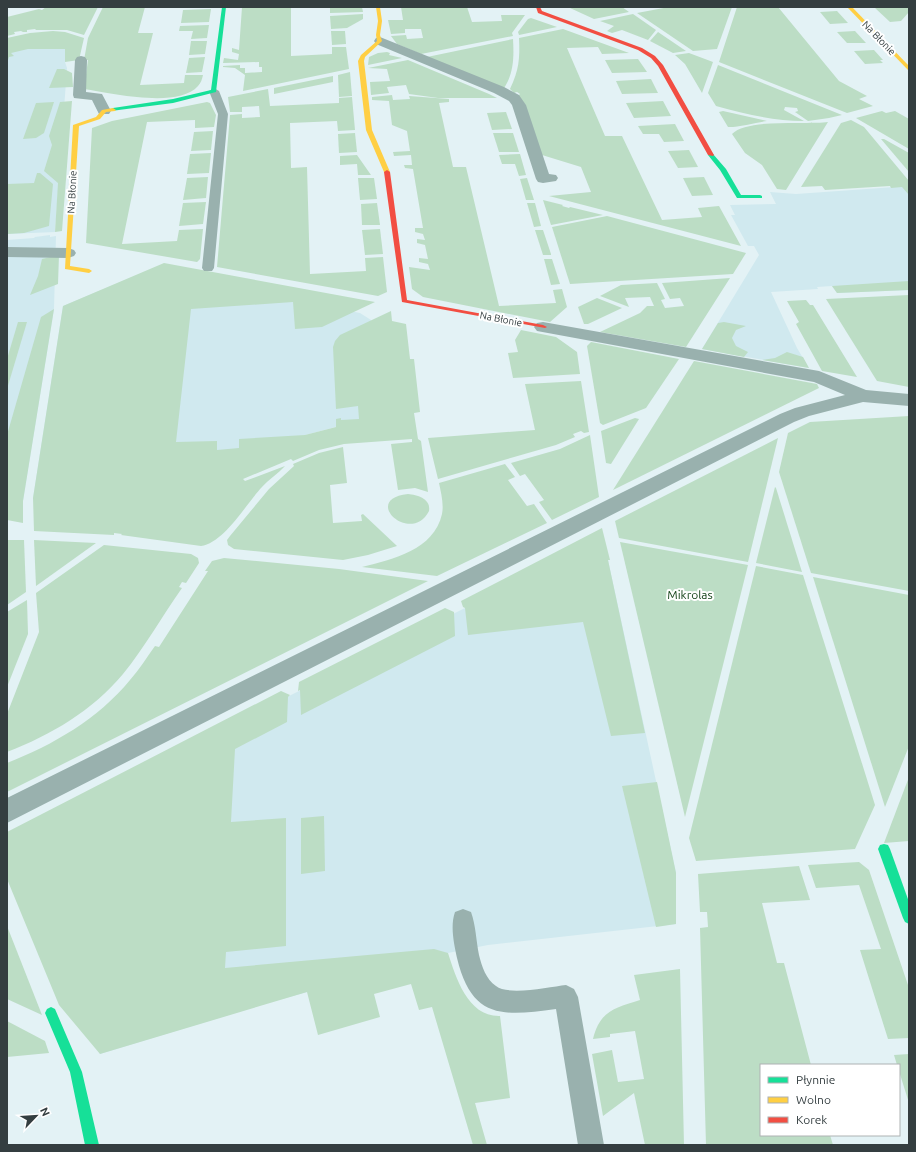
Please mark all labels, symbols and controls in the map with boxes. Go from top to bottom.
street label: Na Błonie [860,19,898,57]
street label: Na Błonie [65,170,79,214]
street label: Na Błonie [479,309,523,329]
park label: Mikrolas [667,588,713,601]
legend [760,1064,900,1136]
text: Płynnie [796,1073,835,1086]
text: Wolno [796,1093,831,1106]
north arrow [16,1096,56,1136]
text: N [38,1106,52,1118]
text: Korek [796,1113,827,1126]

